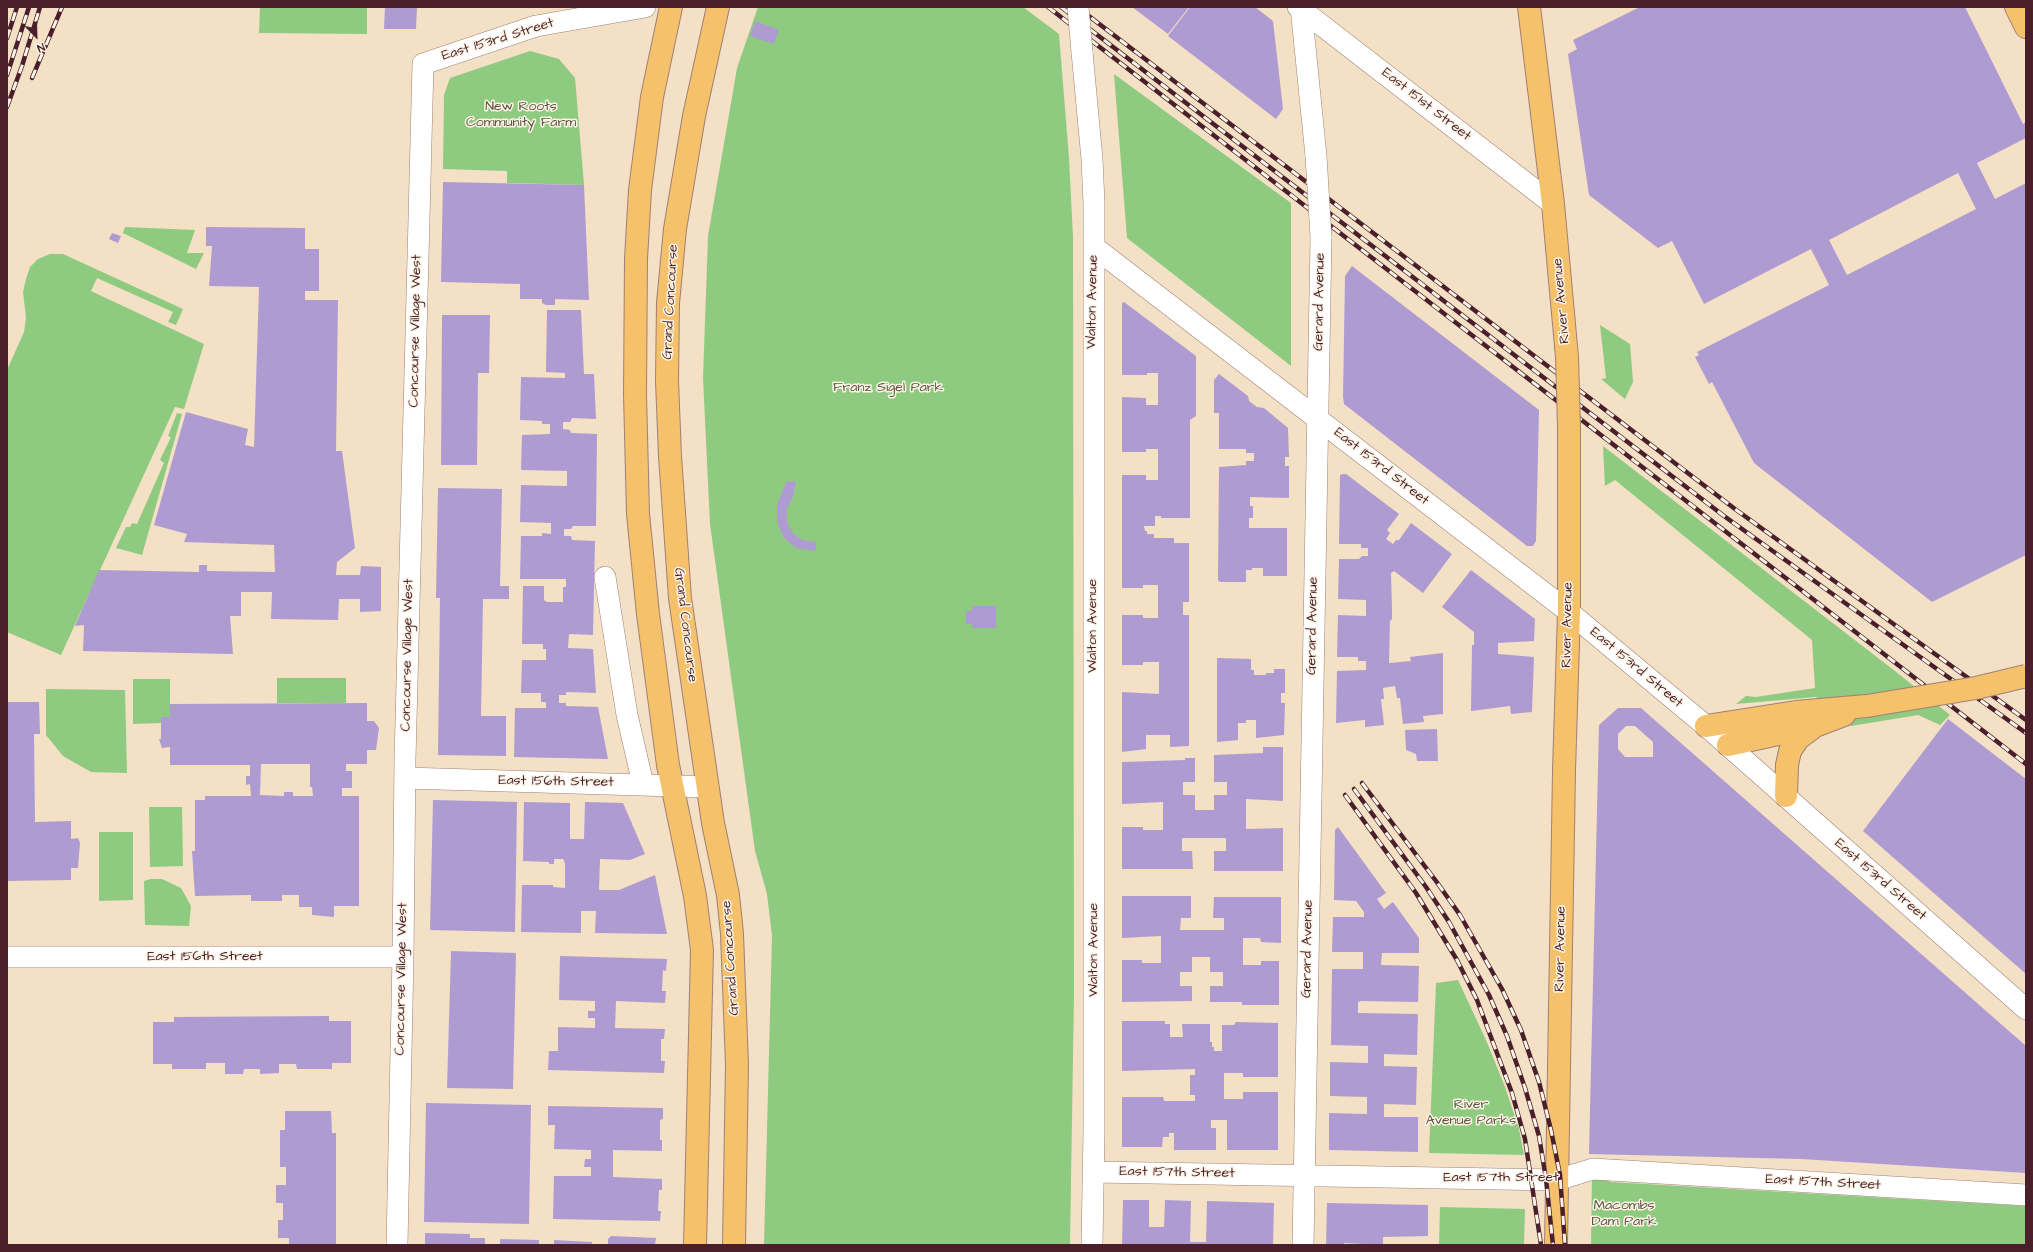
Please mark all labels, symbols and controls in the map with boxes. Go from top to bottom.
street label: East 153rd Street [440,15,556,65]
north arrow [16,16,56,56]
text: N [35,39,47,56]
street label: East 151st Street [1378,65,1474,145]
park label: New Roots Community Farm [466,99,576,132]
street label: Grand Concourse [660,244,682,360]
street label: Gerard Avenue [1311,253,1329,351]
street label: Concourse Village West [406,254,426,408]
street label: Walton Avenue [1084,255,1102,349]
street label: River Avenue [1550,258,1574,344]
park label: Franz Sigel Park [833,380,943,396]
street label: East 153rd Street [1330,425,1432,509]
street label: Grand Concourse [670,567,700,683]
street label: Gerard Avenue [1304,577,1322,675]
street label: Concourse Village West [398,578,418,732]
street label: Walton Avenue [1085,579,1101,673]
street label: River Avenue [1559,582,1577,668]
street label: East 153rd Street [1586,624,1686,712]
street label: East 156th Street [498,773,614,791]
street label: East 153rd Street [1831,836,1929,924]
street label: Grand Concourse [719,900,743,1016]
street label: Gerard Avenue [1299,900,1317,998]
street label: Concourse Village West [392,902,412,1056]
street label: Walton Avenue [1086,903,1102,997]
street label: River Avenue [1552,906,1570,992]
street label: East 156th Street [147,949,263,965]
park label: River Avenue Parks [1426,1097,1516,1130]
street label: East 157th Street [1119,1164,1235,1182]
street label: East 157th Street [1443,1170,1559,1186]
street label: East 157th Street [1765,1172,1881,1194]
park label: Macombs Dam Park [1591,1198,1657,1230]

